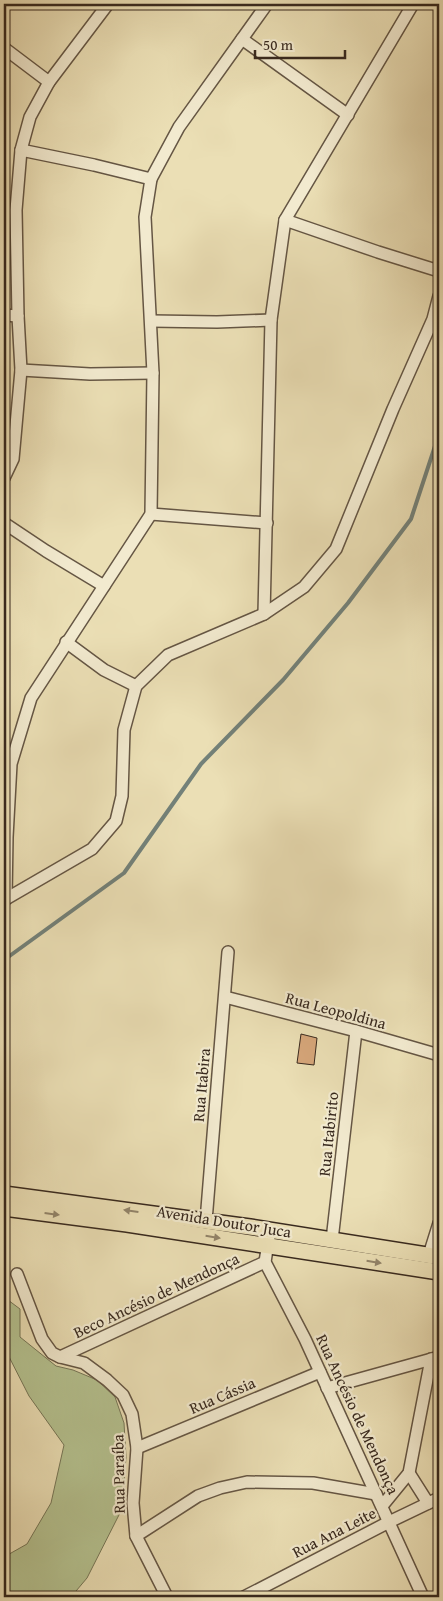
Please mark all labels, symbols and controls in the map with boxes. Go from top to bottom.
scale bar [255,28,346,60]
text: 50 m [263,34,294,55]
street label: Rua Leopoldina [283,985,389,1035]
street label: Rua Itabira [186,1047,216,1123]
street label: Rua Itabirito [312,1091,344,1177]
street label: Avenida Doutor Juca [155,1199,293,1244]
one-way arrow [123,1207,139,1215]
one-way arrow [44,1210,60,1218]
one-way arrow [205,1234,221,1242]
street label: Beco Ancésio de Mendonça [69,1246,243,1344]
one-way arrow [366,1259,382,1267]
street label: Rua Ancésio de Mendonça [310,1330,406,1498]
street label: Rua Cássia [185,1370,259,1420]
street label: Rua Paraíba [105,1434,131,1514]
street label: Rua Ana Leite [288,1500,380,1564]

